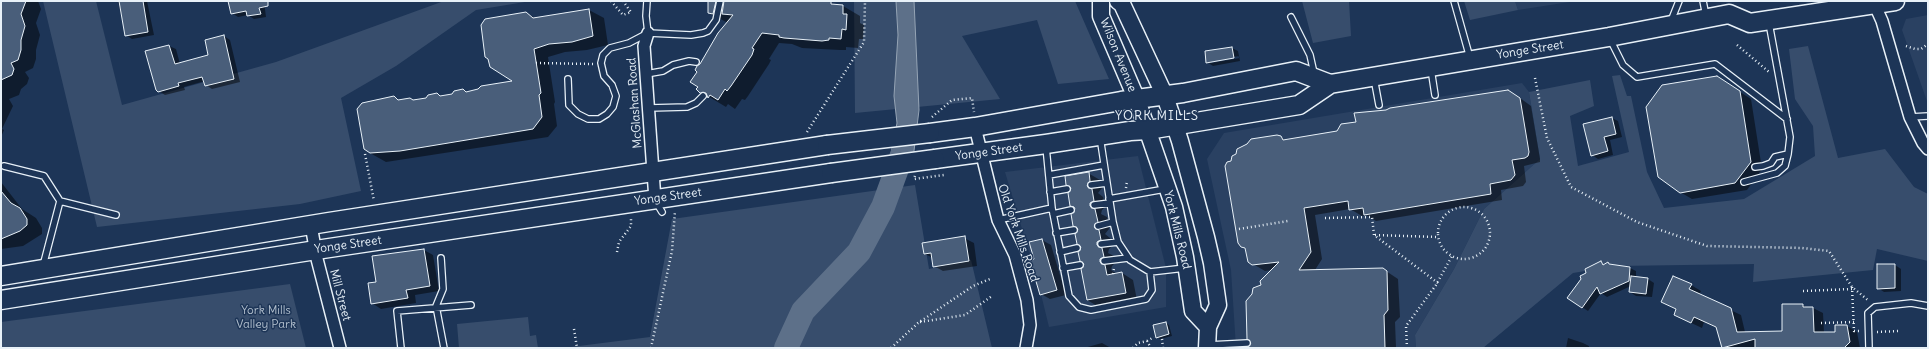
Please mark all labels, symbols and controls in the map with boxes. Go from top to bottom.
street label: Wilson Avenue [1097,16,1139,94]
street label: Yonge Street [1495,38,1565,62]
street label: McGlashan Road [625,57,645,149]
district label: YORK MILLS [1115,108,1199,124]
street label: Yonge Street [955,140,1023,164]
street label: Old York Mills Road [994,182,1042,284]
street label: Yonge Street [634,185,702,209]
street label: York Mills Road [1160,189,1194,271]
street label: Yonge Street [314,233,382,257]
street label: Mill Street [326,268,354,322]
park label: York Mills Valley Park [236,304,296,332]

